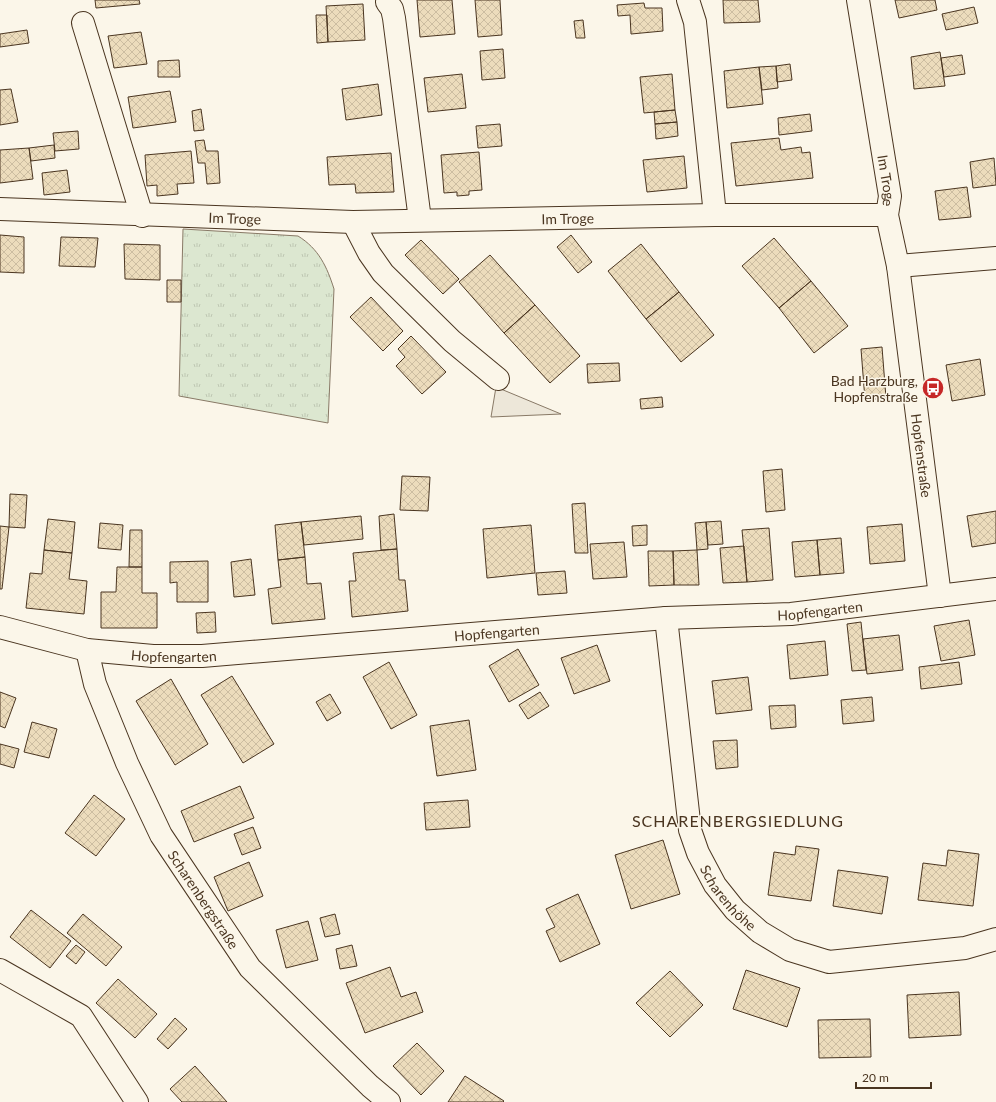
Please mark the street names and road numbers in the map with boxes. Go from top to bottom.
street label: Im Troge [875,153,899,208]
street label: Im Troge [208,208,261,227]
street label: Im Troge [541,209,594,227]
street label: Hopfenstraße [908,412,936,499]
street label: Hopfengarten [777,597,863,623]
street label: Hopfengarten [453,620,540,644]
street label: Hopfengarten [130,646,217,665]
street label: Scharenbergstraße [165,847,243,952]
street label: Scharenhöhe [697,862,760,934]

